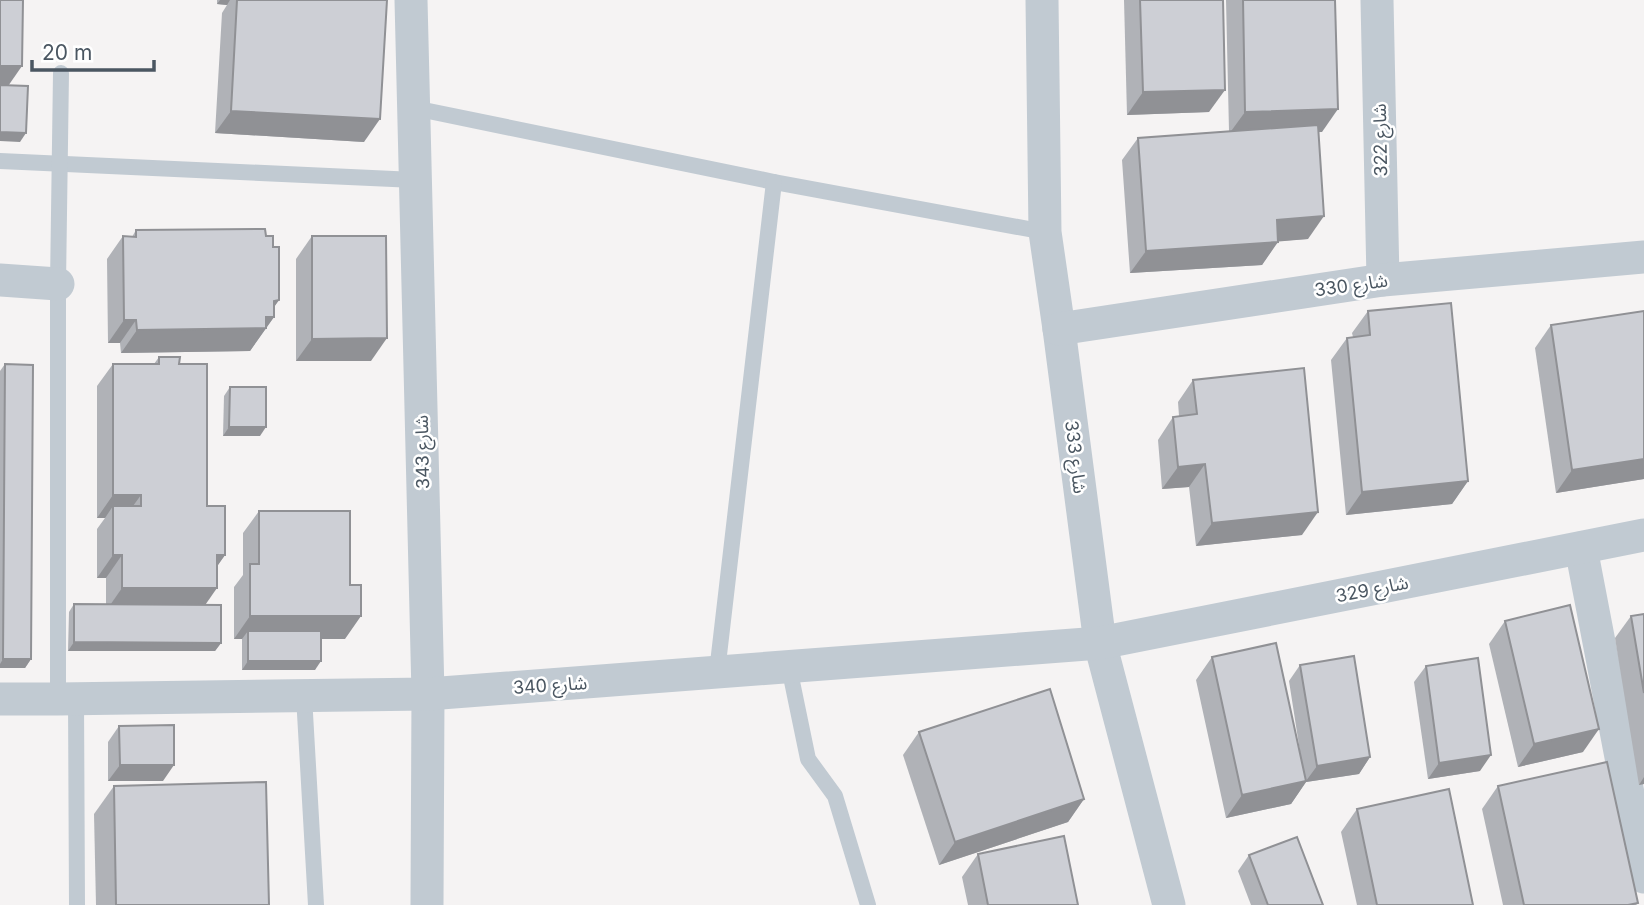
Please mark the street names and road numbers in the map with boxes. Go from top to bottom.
street label: شارع 322 [1369,103,1395,177]
street label: شارع 330 [1313,269,1390,304]
street label: شارع 343 [411,415,437,489]
street label: شارع 333 [1057,419,1091,495]
street label: شارع 329 [1334,572,1411,610]
street label: شارع 340 [512,672,588,702]

